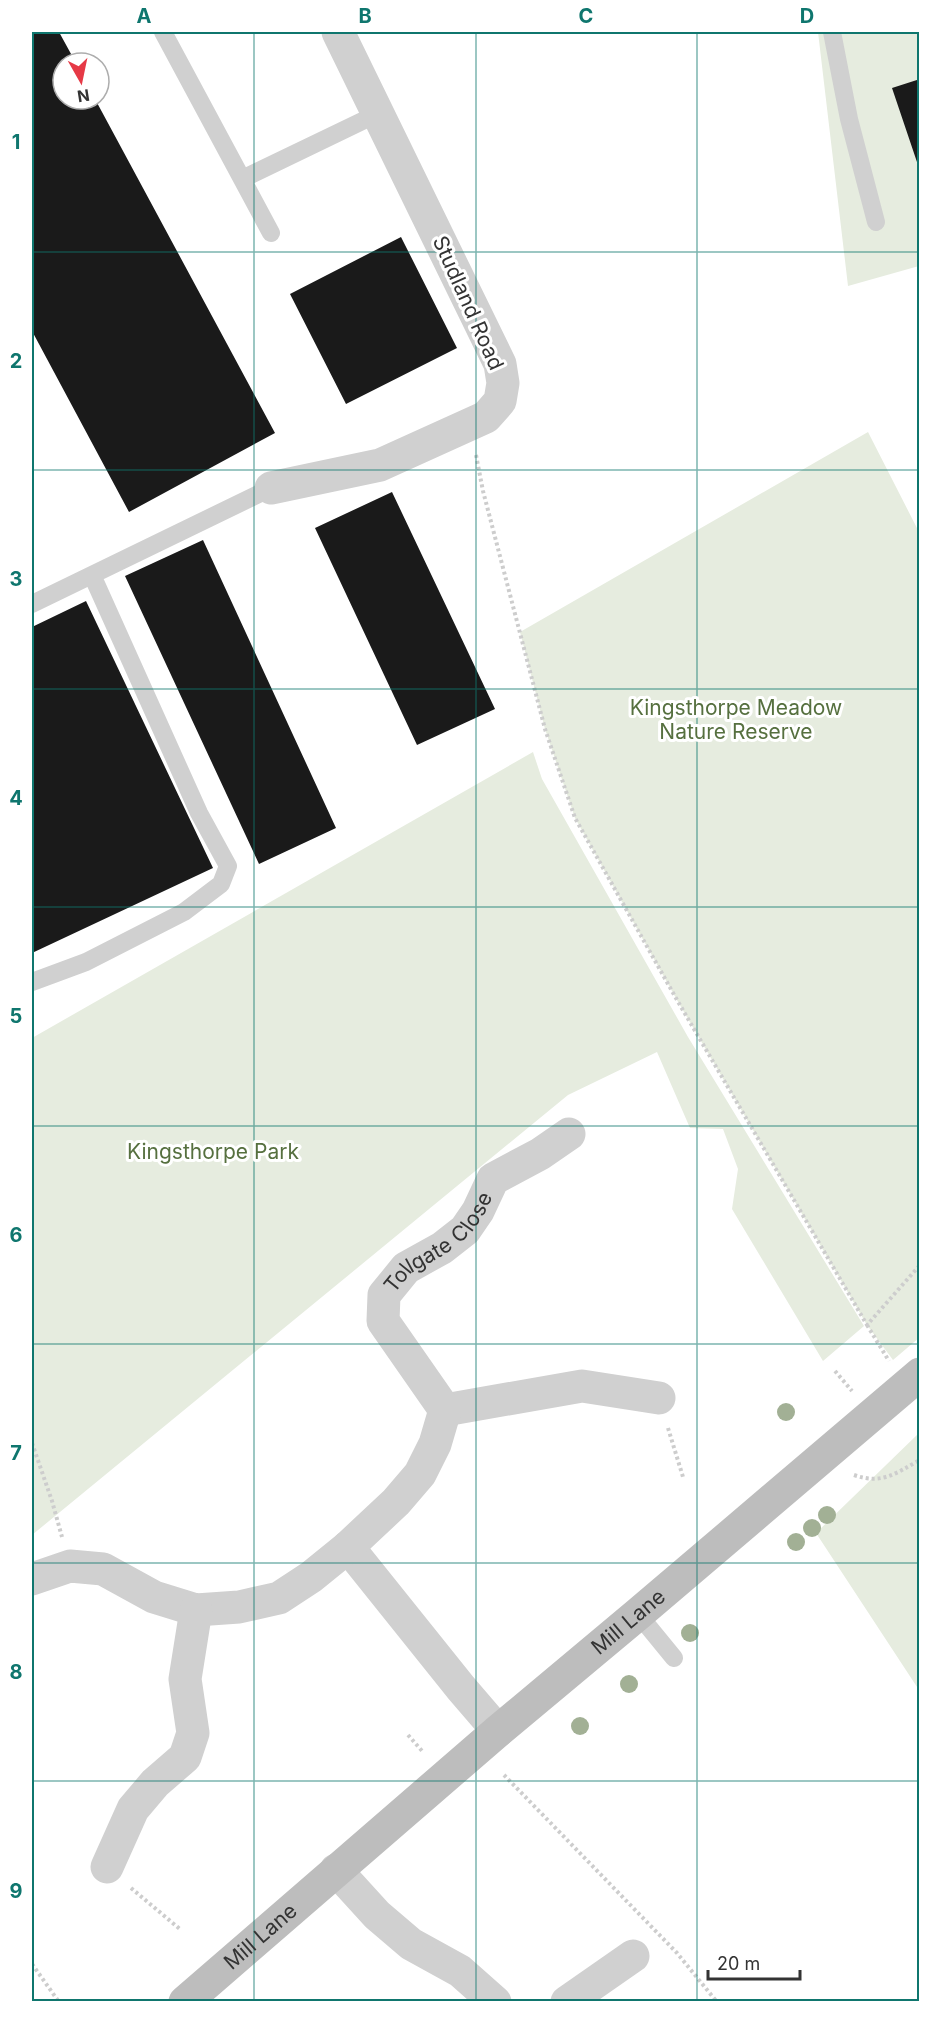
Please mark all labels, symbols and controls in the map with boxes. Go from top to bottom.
text: A [137,4,152,28]
text: B [358,4,372,28]
text: C [579,4,593,28]
text: D [800,4,814,28]
north arrow [51,51,111,111]
text: N [76,85,91,107]
text: 1 [12,130,20,154]
street label: Studland Road [428,232,509,374]
text: 2 [10,349,22,373]
text: 3 [10,567,22,591]
park label: Kingsthorpe Meadow Nature Reserve [630,695,842,744]
text: 4 [9,786,23,810]
text: 5 [10,1004,22,1028]
park label: Kingsthorpe Park [127,1139,299,1164]
street label: Tollgate Close [378,1188,497,1297]
text: 6 [10,1223,23,1247]
text: 7 [10,1441,22,1465]
street label: Mill Lane [586,1583,670,1660]
text: 8 [9,1660,23,1684]
text: 9 [10,1879,23,1903]
street label: Mill Lane [219,1898,302,1975]
scale bar [708,1943,800,1981]
text: 20 m [717,1953,760,1974]

